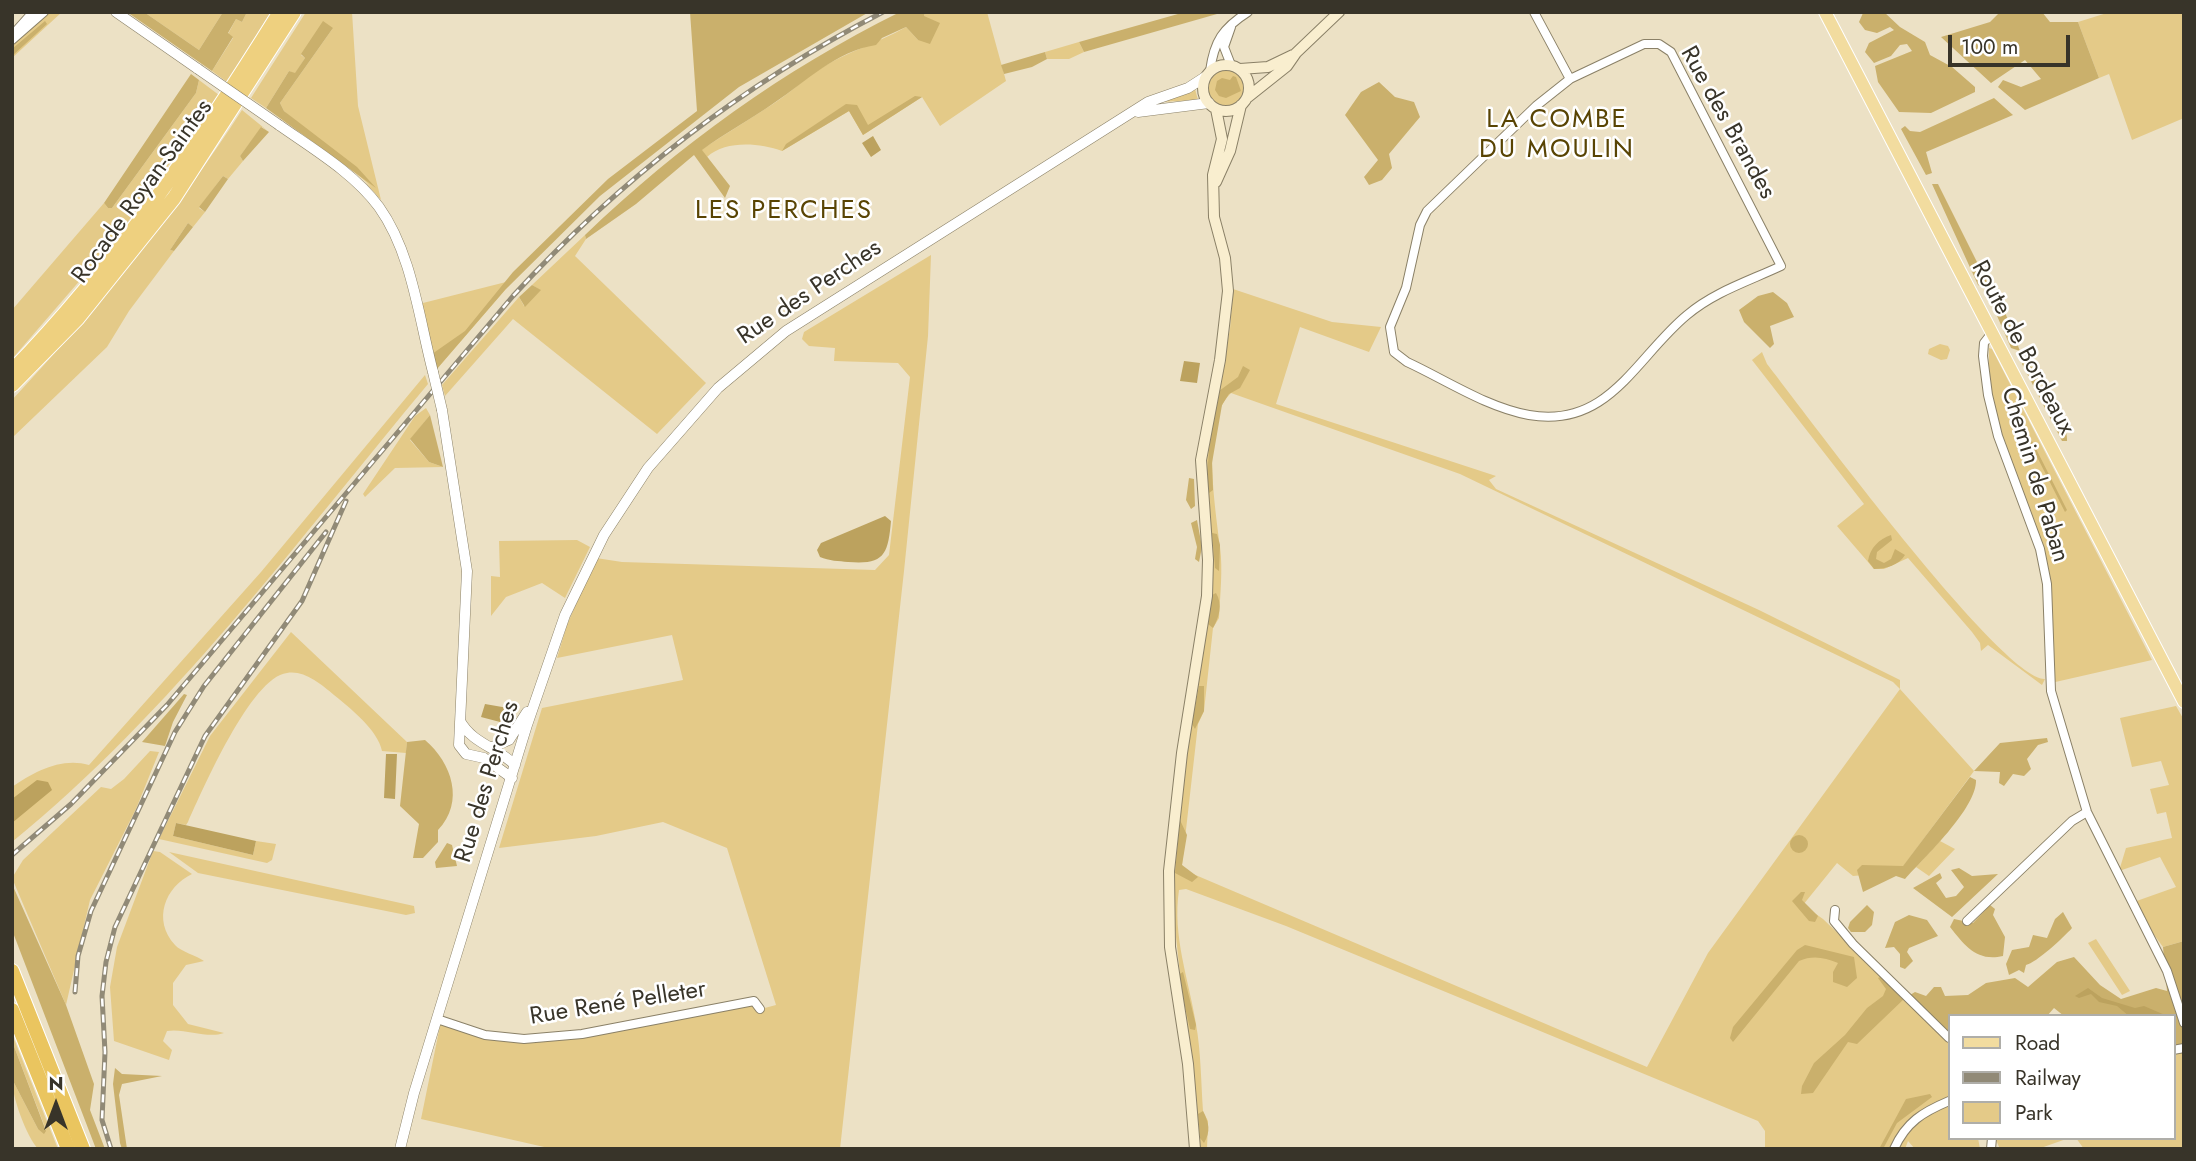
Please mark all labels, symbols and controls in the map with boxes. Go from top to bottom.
scale bar [1951,21,2074,65]
text: 100 m [1961,32,2018,62]
street label: Rue des Brandes [1673,42,1781,204]
street label: Rocade Royan-Saintes [67,95,219,289]
district label: LA COMBE DU MOULIN [1480,105,1634,166]
district label: LES PERCHES [696,196,872,228]
street label: Rue des Perches [733,234,887,352]
street label: Route de Bordeaux [1964,256,2080,440]
street label: Chemin de Paban [1994,384,2074,566]
street label: Rue des Perches [450,698,526,866]
street label: Rue René Pelleter [528,976,708,1032]
legend [1948,1014,2175,1140]
text: Road [2015,1028,2060,1058]
text: Railway [2015,1063,2081,1093]
north arrow [21,1070,91,1140]
text: N [48,1070,64,1097]
text: Park [2015,1098,2052,1128]

